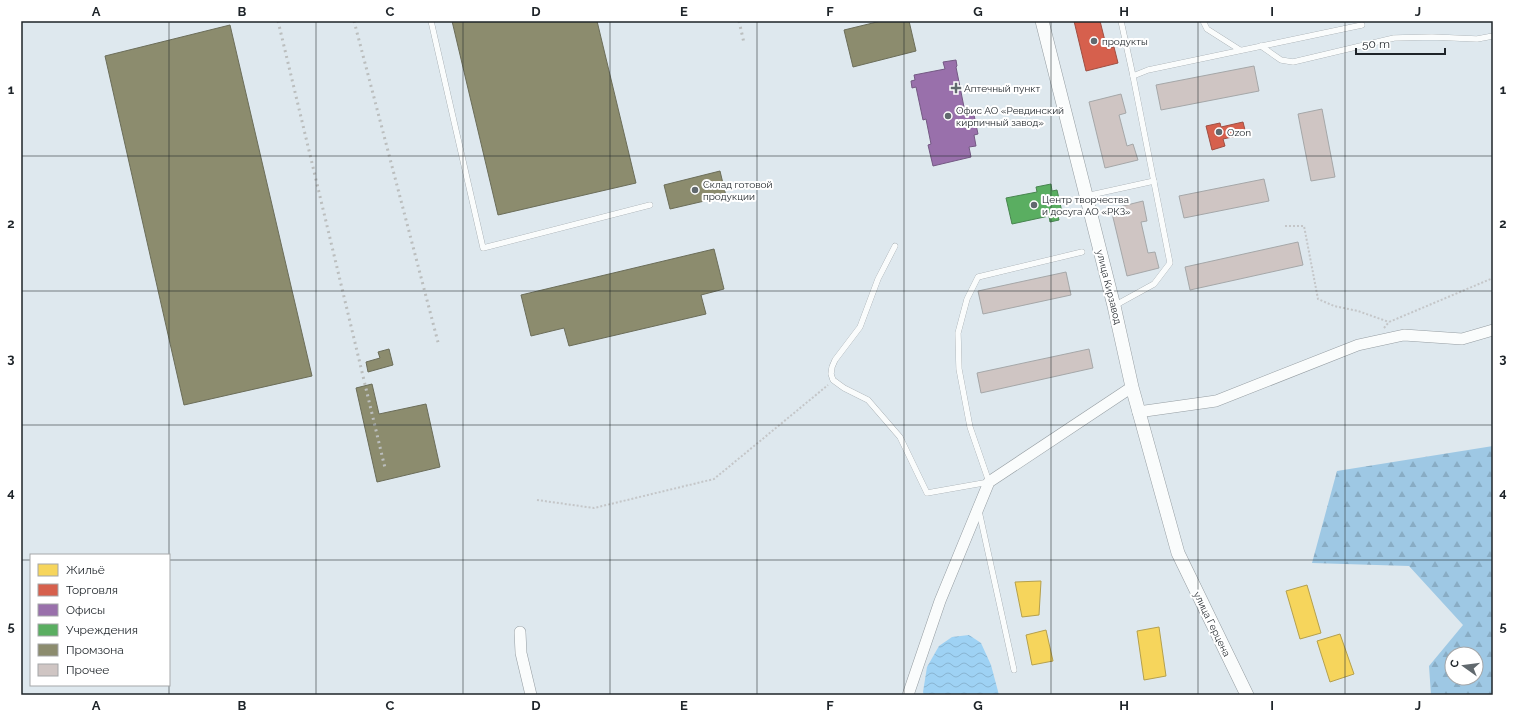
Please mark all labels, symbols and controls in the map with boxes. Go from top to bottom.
text: A [92,4,101,19]
text: B [238,4,247,19]
text: C [386,4,395,19]
text: D [531,4,541,19]
text: E [680,4,688,19]
text: F [826,4,834,19]
text: G [973,4,983,19]
text: H [1119,4,1129,19]
text: I [1270,4,1274,19]
text: J [1415,4,1421,19]
scale bar [1356,30,1445,56]
marker: продукты [1089,36,1099,46]
place label: продукты [1102,36,1148,47]
text: 50 m [1362,37,1390,51]
text: 1 [8,82,15,97]
text: 1 [1500,82,1507,97]
marker: Аптечный пункт [951,83,961,93]
place label: Аптечный пункт [964,83,1040,94]
place label: Офис АО «Ревдинский кирпичный завод» [956,105,1064,128]
marker: Офис АО «Ревдинский кирпичный завод» [943,111,953,121]
marker: Ozon [1214,127,1224,137]
place label: Ozon [1227,127,1251,138]
place label: Склад готовой продукции [703,179,773,202]
marker: Склад готовой продукции [690,185,700,195]
place label: Центр творчества и досуга АО «РКЗ» [1042,194,1131,217]
marker: Центр творчества и досуга АО «РКЗ» [1029,200,1039,210]
text: 2 [7,216,15,231]
text: 2 [1499,216,1507,231]
street label: улица Кирзавод [1094,249,1124,326]
text: 3 [7,351,15,366]
text: 3 [1499,351,1507,366]
text: 4 [7,485,15,500]
text: 4 [1499,485,1507,500]
legend [30,554,170,686]
text: Жильё [66,563,105,577]
text: Торговля [66,583,118,597]
street label: улица Герцена [1191,590,1233,658]
text: Офисы [66,603,105,617]
text: 5 [7,619,15,634]
text: 5 [1499,619,1507,634]
text: Учреждения [66,623,138,637]
text: Промзона [66,643,124,657]
north arrow [1444,646,1484,686]
text: С [1448,658,1462,669]
text: Прочее [66,663,109,677]
text: A [92,698,101,713]
text: B [238,698,247,713]
text: C [386,698,395,713]
text: D [531,698,541,713]
text: E [680,698,688,713]
text: F [826,698,834,713]
text: G [973,698,983,713]
text: H [1119,698,1129,713]
text: I [1270,698,1274,713]
text: J [1415,698,1421,713]

